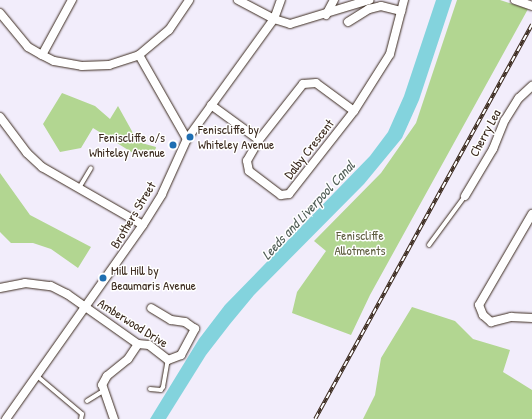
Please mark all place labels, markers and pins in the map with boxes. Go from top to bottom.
place label: Feniscliffe by Whiteley Avenue [198,122,274,153]
place label: Feniscliffe o/s Whiteley Avenue [89,130,165,161]
marker: Feniscliffe by Whiteley Avenue [185,132,195,142]
marker: Feniscliffe o/s Whiteley Avenue [168,140,178,150]
place label: Mill Hill by Beaumaris Avenue [111,263,196,294]
marker: Mill Hill by Beaumaris Avenue [98,273,108,283]

